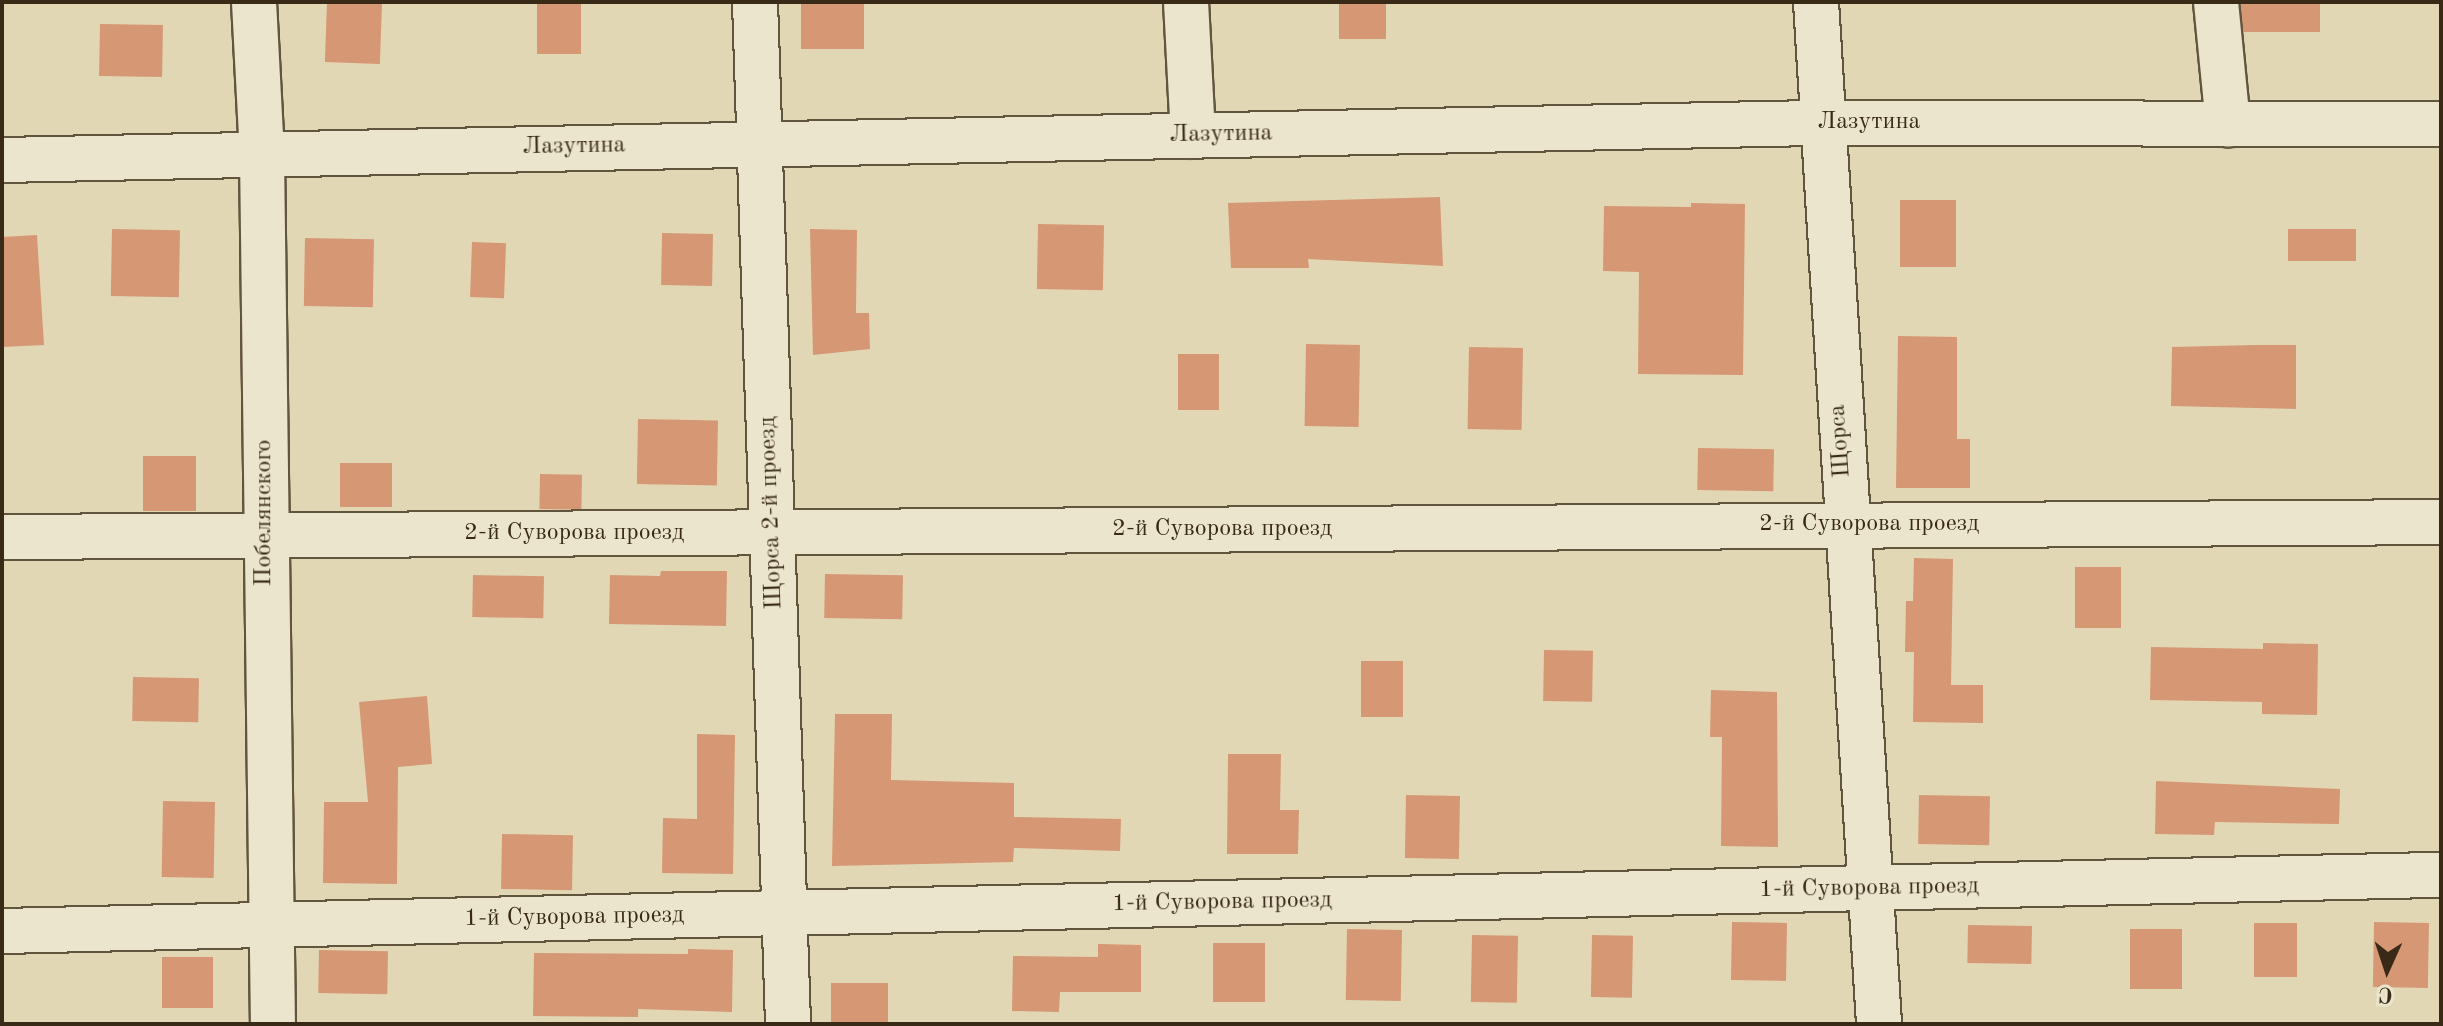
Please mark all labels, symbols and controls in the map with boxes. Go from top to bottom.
street label: Лазутина [1818,109,1920,137]
street label: Лазутина [1169,120,1273,150]
street label: Лазутина [522,132,626,162]
street label: Щорса [1824,403,1858,479]
street label: Щорса 2-й проезд [754,416,790,610]
street label: Побелянского [251,439,279,587]
street label: 2-й Суворова проезд [1759,511,1979,539]
street label: 2-й Суворова проезд [1112,516,1332,544]
street label: 2-й Суворова проезд [464,520,684,548]
street label: 1-й Суворова проезд [1759,873,1979,905]
street label: 1-й Суворова проезд [1112,887,1332,919]
street label: 1-й Суворова проезд [464,902,684,934]
north arrow [2347,930,2427,1010]
text: С [2378,983,2394,1005]

